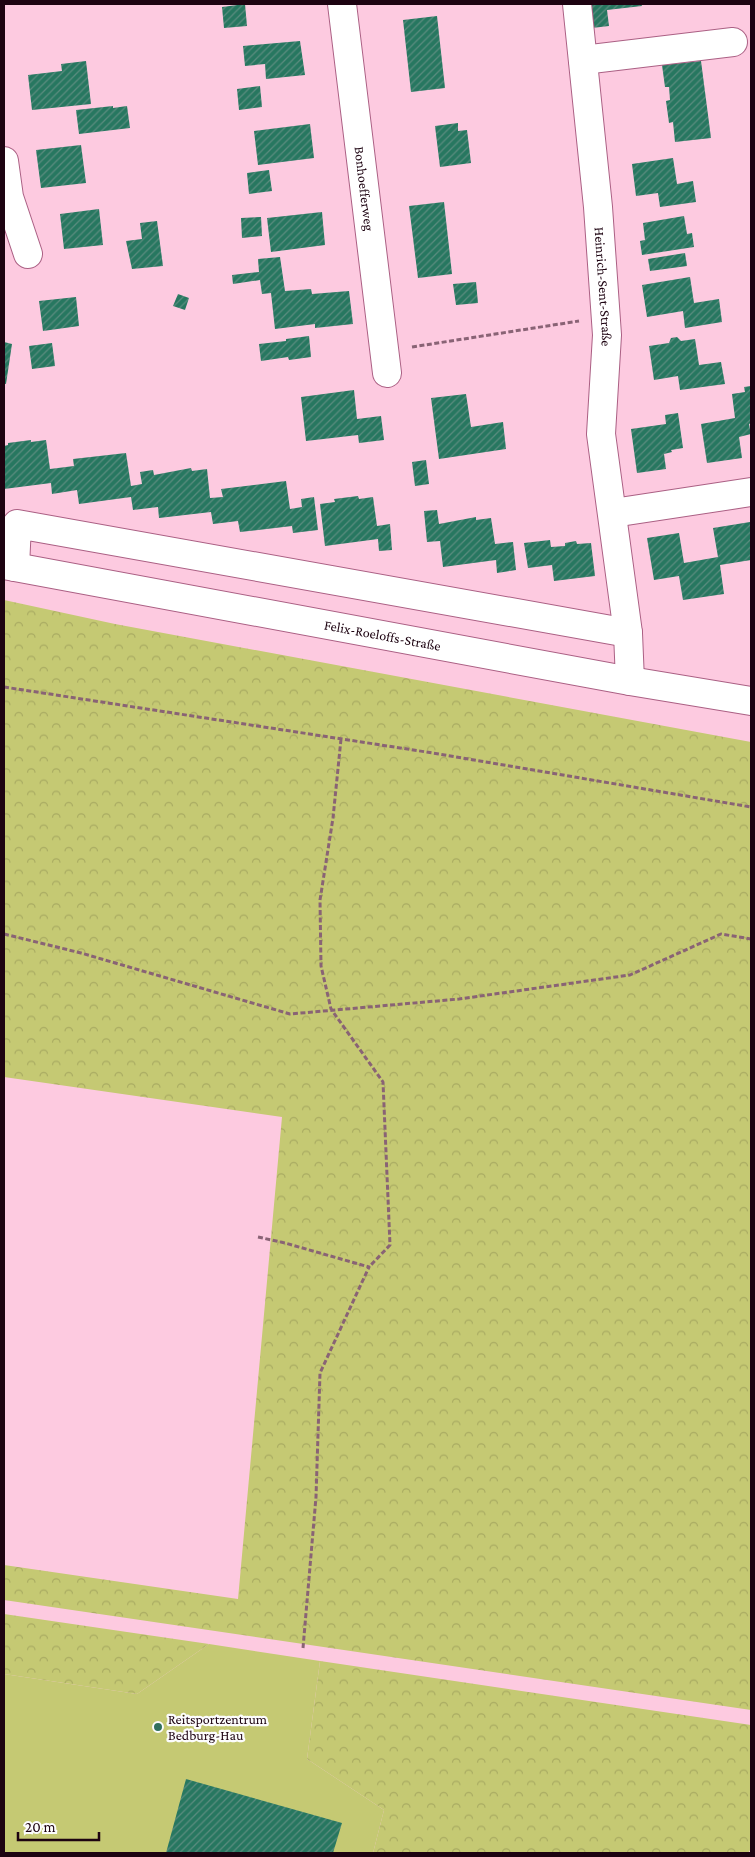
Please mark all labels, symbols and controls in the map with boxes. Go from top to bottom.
street label: Bonhoefferweg [351,145,378,232]
street label: Heinrich-Sent-Straße [591,226,615,347]
street label: Felix-Roeloffs-Straße [323,617,442,654]
place label: Reitsportzentrum Bedburg-Hau [168,1711,267,1743]
marker: Reitsportzentrum Bedburg-Hau [152,1721,164,1733]
scale bar [18,1810,99,1842]
text: 20 m [25,1819,56,1835]

